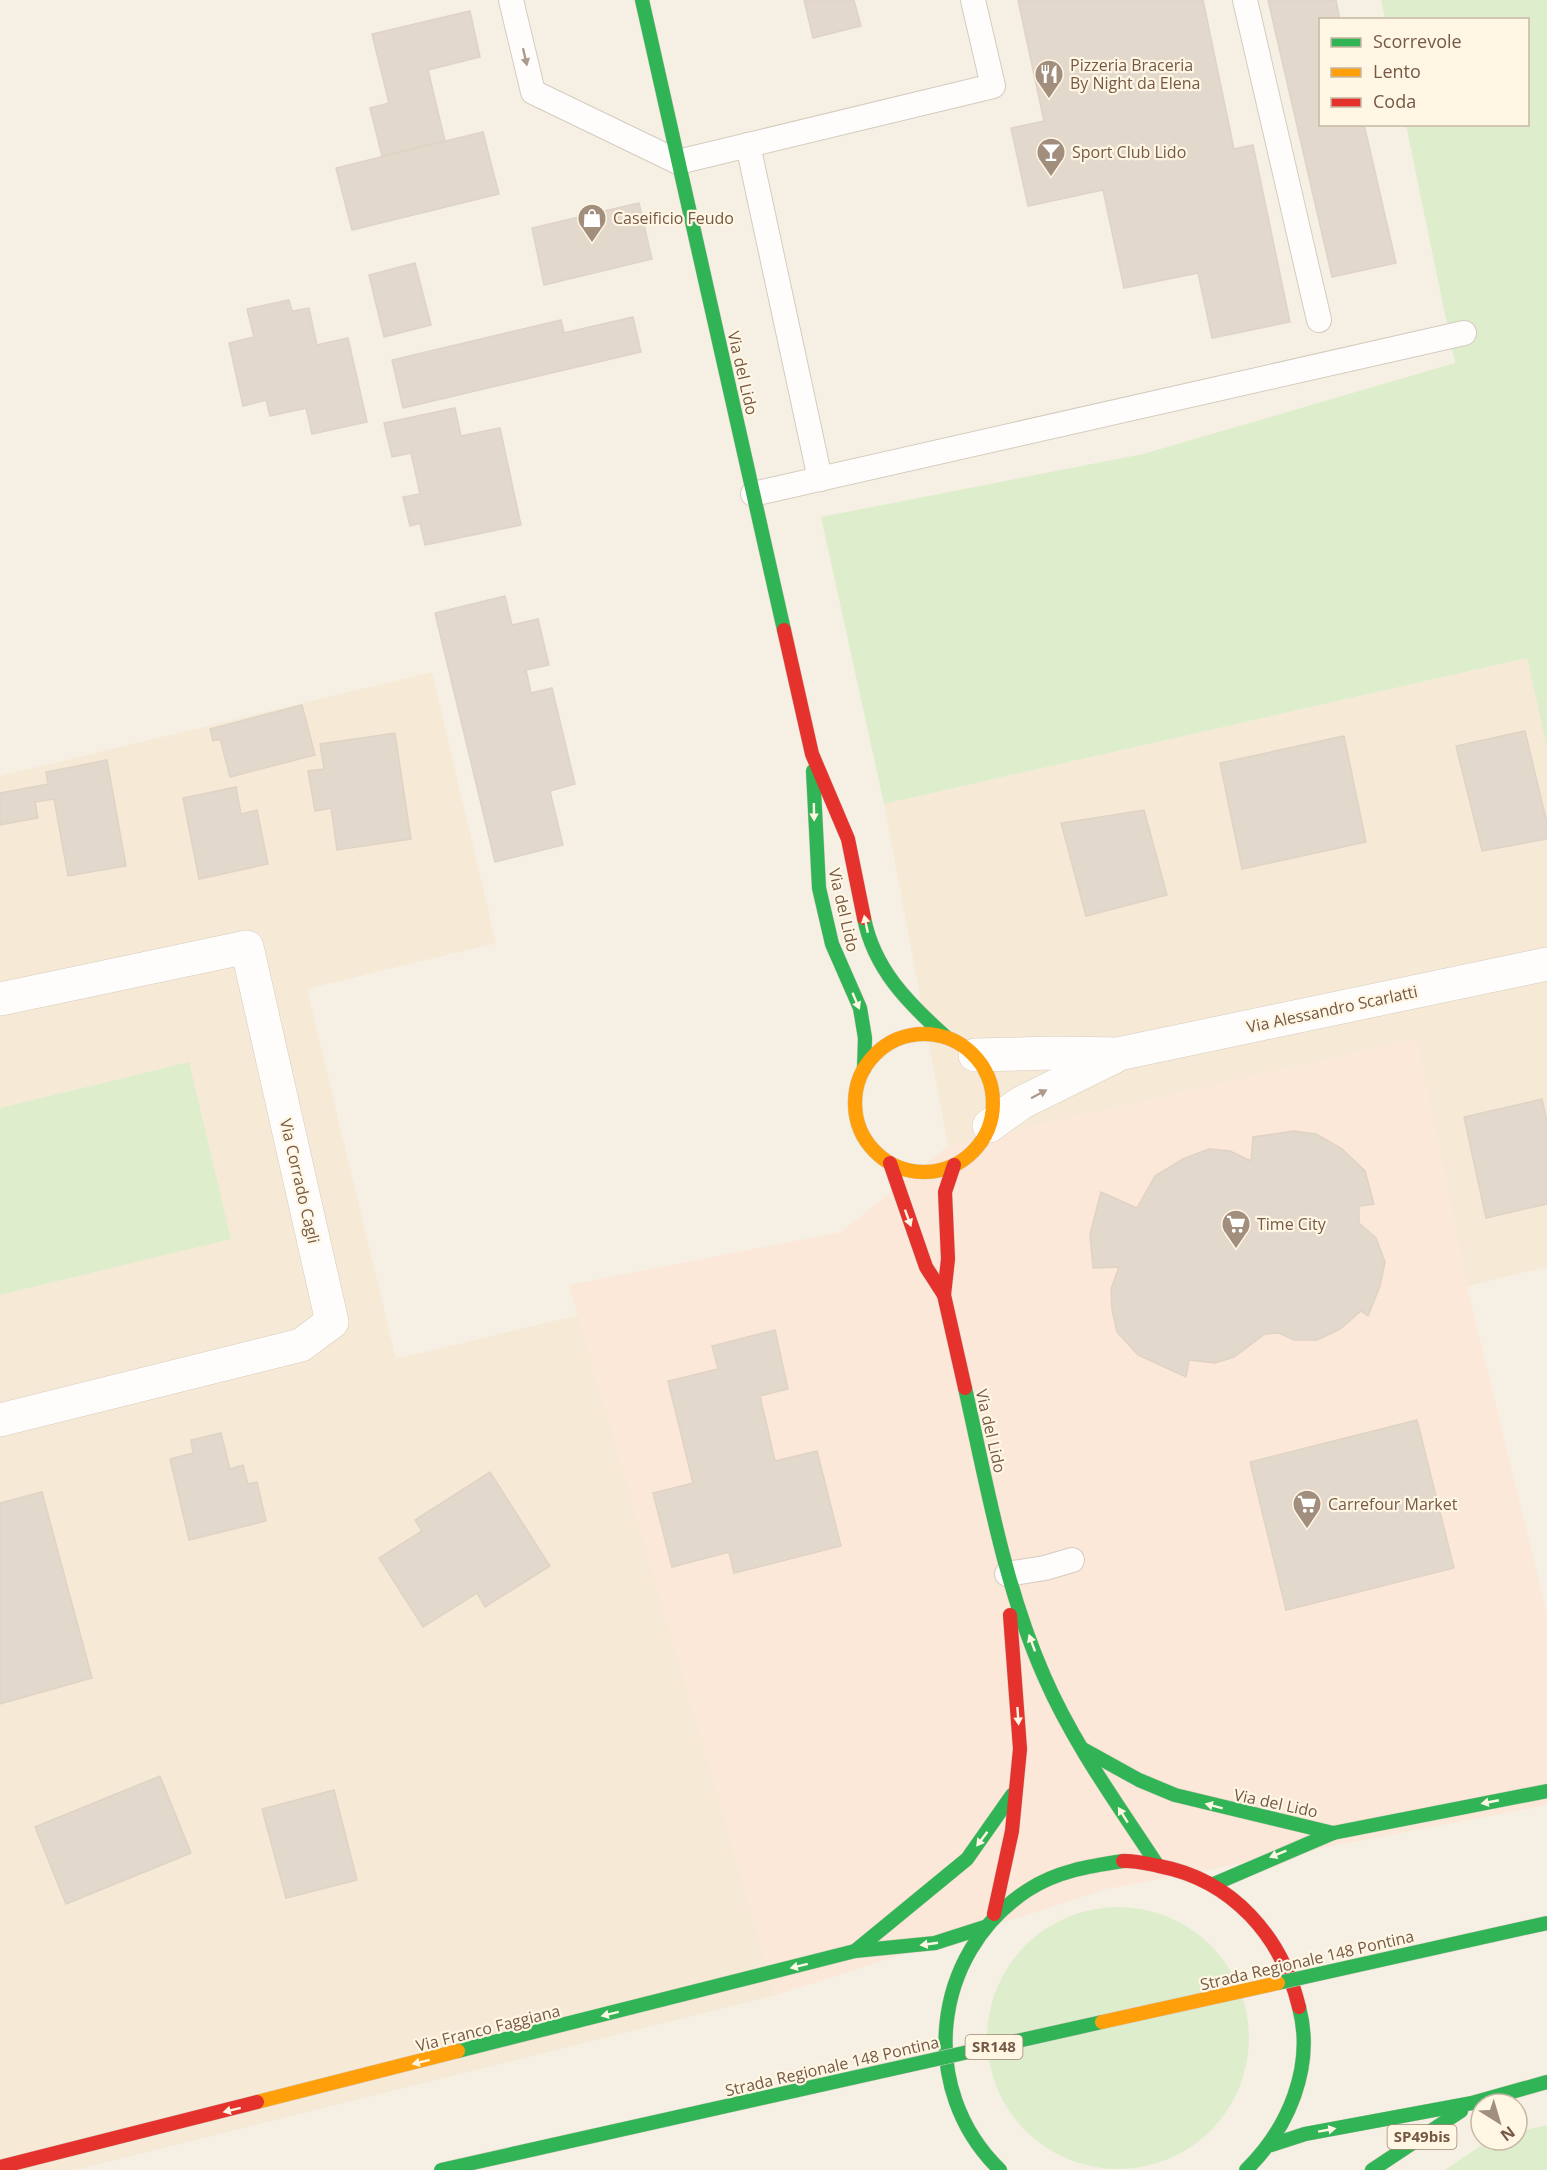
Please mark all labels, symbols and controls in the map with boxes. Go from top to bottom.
legend [1319,18,1529,126]
text: Scorrevole [1373,29,1462,53]
one-way arrow [520,48,530,66]
place label: Pizzeria Braceria By Night da Elena [1070,54,1200,94]
restaurant icon: Pizzeria Braceria By Night da Elena [1033,58,1065,100]
text: Lento [1373,59,1421,83]
text: Coda [1373,89,1416,113]
bar icon: Sport Club Lido [1035,136,1067,178]
place label: Sport Club Lido [1072,141,1186,163]
shop icon: Caseificio Feudo [576,202,608,244]
place label: Caseificio Feudo [613,207,734,229]
street label: Via del Lido [723,329,763,417]
one-way arrow [809,803,818,822]
street label: Via del Lido [824,866,864,954]
one-way arrow [860,915,870,933]
street label: Via Alessandro Scarlatti [1245,980,1419,1038]
one-way arrow [851,992,861,1010]
one-way arrow [1030,1089,1047,1099]
street label: Via Corrado Cagli [275,1116,325,1246]
supermarket icon: Time City [1220,1208,1252,1250]
one-way arrow [904,1209,913,1227]
place label: Time City [1257,1213,1327,1235]
street label: Via del Lido [971,1387,1011,1475]
supermarket icon: Carrefour Market [1291,1488,1323,1530]
place label: Carrefour Market [1328,1493,1458,1515]
one-way arrow [1026,1634,1036,1652]
one-way arrow [1013,1707,1022,1726]
street label: Via del Lido [1232,1783,1320,1823]
one-way arrow [1480,1798,1499,1807]
one-way arrow [1205,1801,1223,1810]
one-way arrow [1117,1806,1128,1823]
one-way arrow [977,1832,989,1847]
one-way arrow [1269,1849,1287,1859]
street label: Strada Regionale 148 Pontina [1198,1925,1416,1995]
one-way arrow [919,1939,938,1948]
one-way arrow [790,1961,808,1971]
street label: Via Franco Faggiana [414,1999,562,2057]
one-way arrow [601,2009,619,2019]
street label: Strada Regionale 148 Pontina [723,2031,941,2101]
road number: SR148 [966,2035,1022,2059]
one-way arrow [412,2057,430,2067]
north arrow [1469,2092,1529,2152]
one-way arrow [223,2105,241,2115]
text: N [1496,2121,1520,2147]
one-way arrow [1318,2125,1337,2134]
road number: SP49bis [1388,2125,1456,2149]

